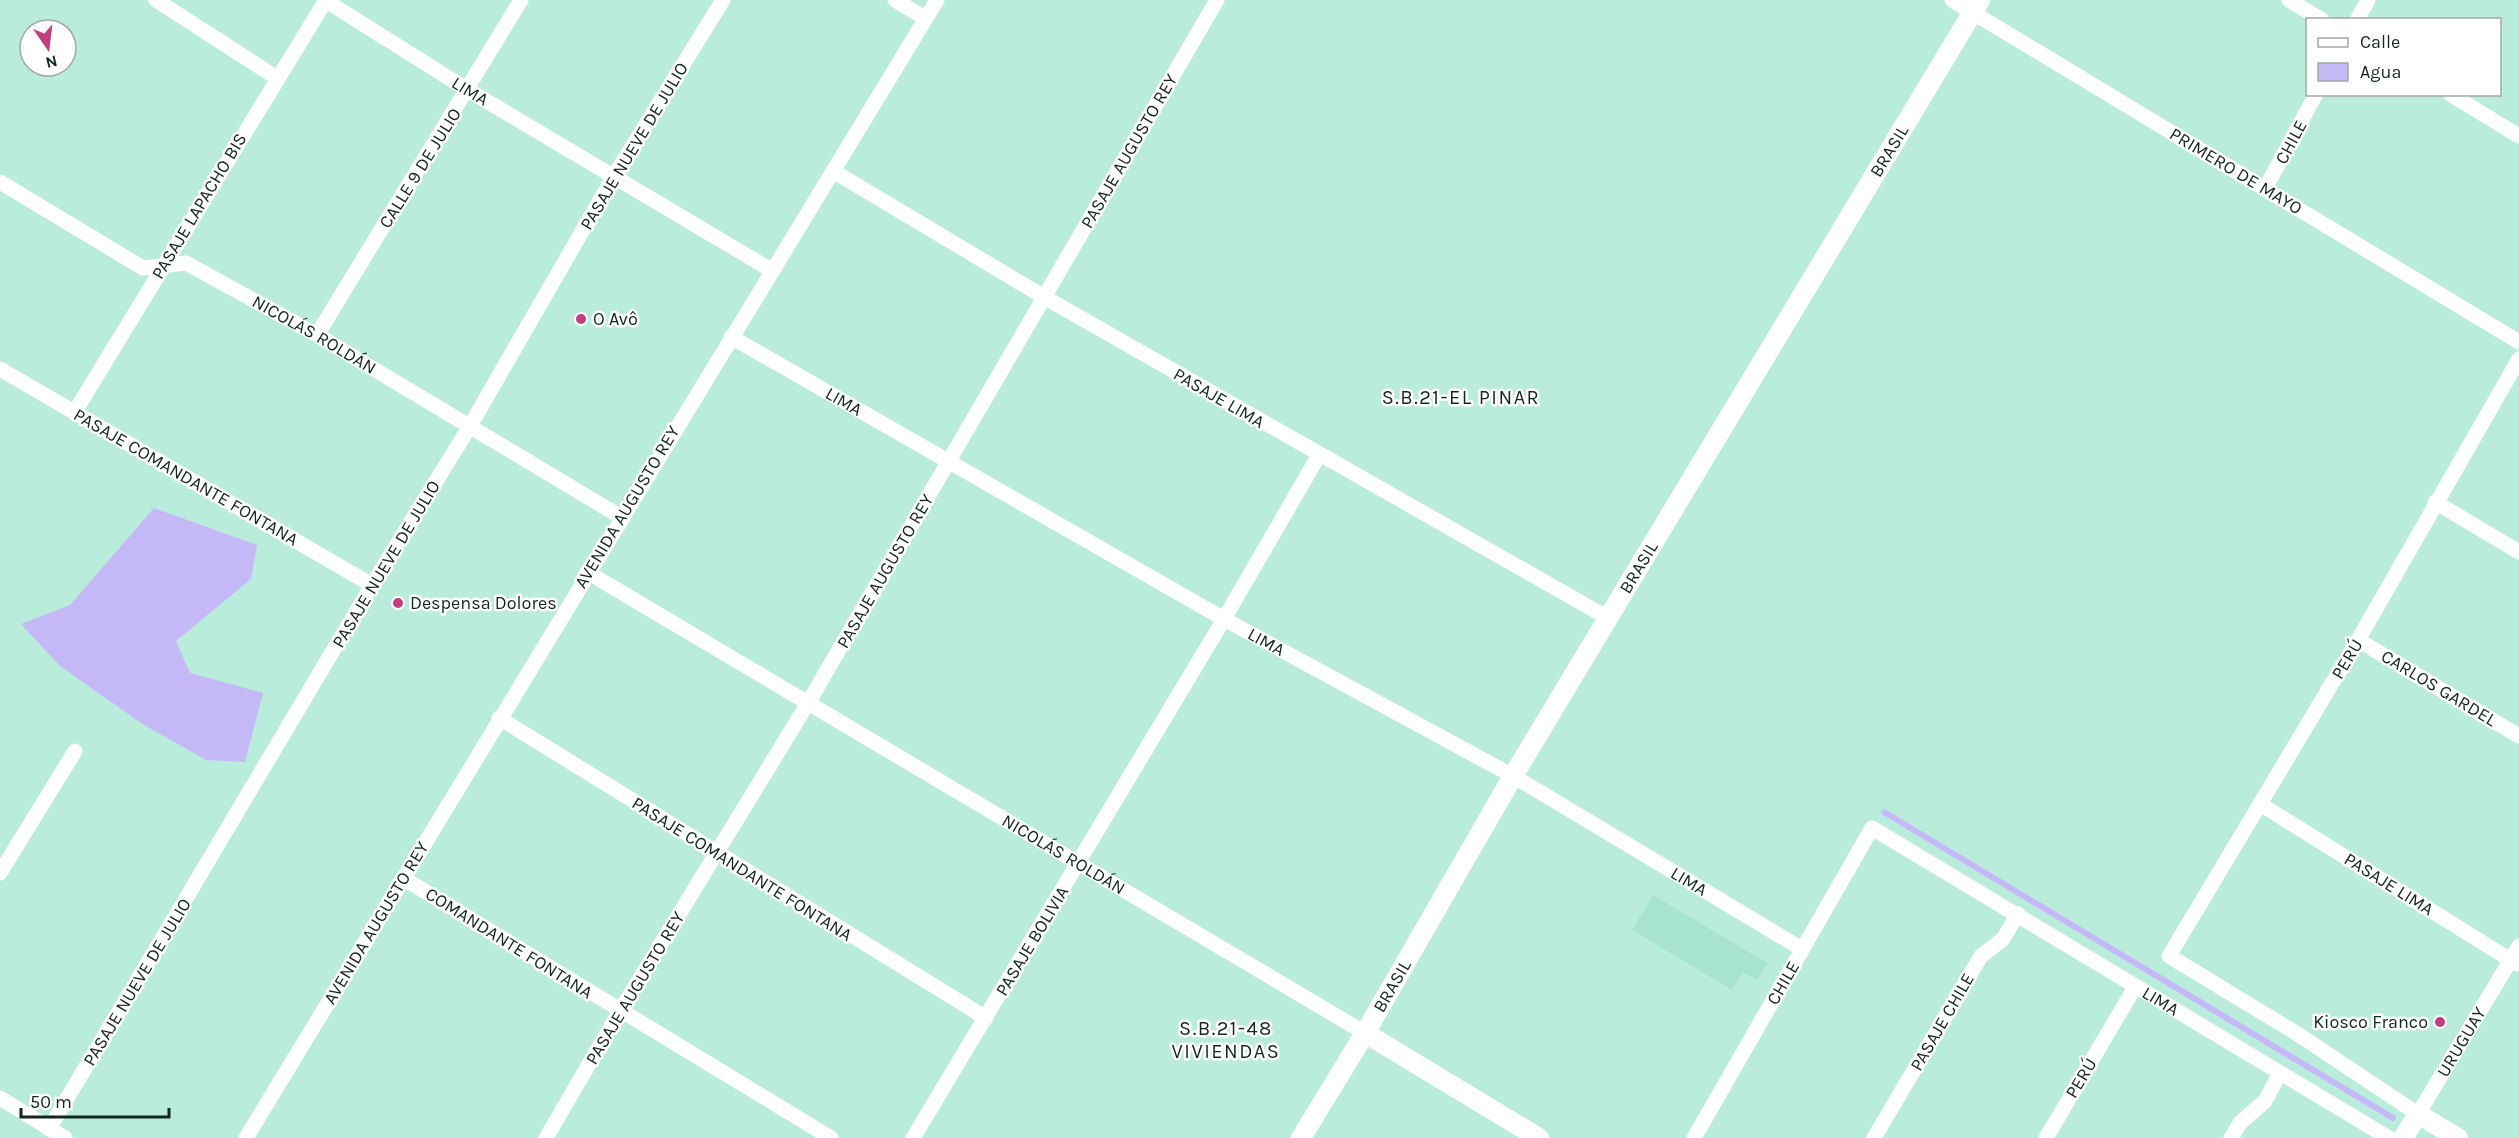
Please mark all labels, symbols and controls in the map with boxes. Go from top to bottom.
north arrow [18,18,78,78]
legend [2306,18,2501,96]
text: Calle [2360,31,2400,53]
text: N [44,51,59,73]
street label: PASAJE NUEVE DE JULIO [575,58,693,234]
text: Agua [2360,61,2401,83]
street label: PASAJE AUGUSTO REY [1076,70,1182,232]
street label: LIMA [448,72,492,111]
street label: CALLE 9 DE JULIO [374,104,466,232]
street label: CHILE [2270,116,2312,168]
street label: BRASIL [1865,120,1914,181]
street label: PRIMERO DE MAYO [2166,123,2306,219]
street label: PASAJE LAPACHO BIS [147,129,251,283]
street label: NICOLÁS ROLDÁN [248,290,380,379]
place label: O Avô [593,308,638,330]
marker: O Avô [574,312,588,326]
street label: PASAJE LIMA [1170,363,1268,433]
street label: LIMA [821,382,866,421]
district label: S.B.21-EL PINAR [1382,386,1540,409]
street label: PASAJE COMANDANTE FONTANA [70,404,302,550]
street label: AVENIDA AUGUSTO REY [570,421,684,592]
street label: PASAJE NUEVE DE JULIO [327,476,445,652]
street label: PASAJE AUGUSTO REY [832,490,938,652]
street label: BRASIL [1614,537,1663,597]
place label: Despensa Dolores [410,592,557,614]
marker: Despensa Dolores [391,596,405,610]
street label: LIMA [1244,623,1289,661]
street label: PERÚ [2326,634,2367,683]
street label: CARLOS GARDEL [2377,645,2501,731]
street label: PASAJE COMANDANTE FONTANA [628,792,856,946]
street label: NICOLÁS ROLDÁN [998,809,1129,899]
street label: AVENIDA AUGUSTO REY [319,837,433,1008]
street label: PASAJE LIMA [2340,848,2438,920]
street label: LIMA [1667,862,1711,901]
street label: PASAJE BOLIVIA [991,882,1073,1000]
street label: COMANDANTE FONTANA [421,883,597,1003]
street label: PASAJE NUEVE DE JULIO [78,894,196,1070]
street label: PASAJE AUGUSTO REY [581,907,689,1069]
street label: BRASIL [1368,956,1416,1016]
street label: CHILE [1762,957,1804,1009]
street label: PASAJE CHILE [1905,969,1979,1075]
street label: LIMA [2138,982,2183,1021]
street label: URUGUAY [2432,1003,2491,1081]
place label: Kiosco Franco [2313,1011,2428,1033]
marker: Kiosco Franco [2433,1015,2447,1029]
district label: S.B.21-48 VIVIENDAS [1172,1017,1280,1063]
street label: PERÚ [2060,1053,2101,1102]
scale bar [21,1081,170,1119]
text: 50 m [30,1091,72,1113]

